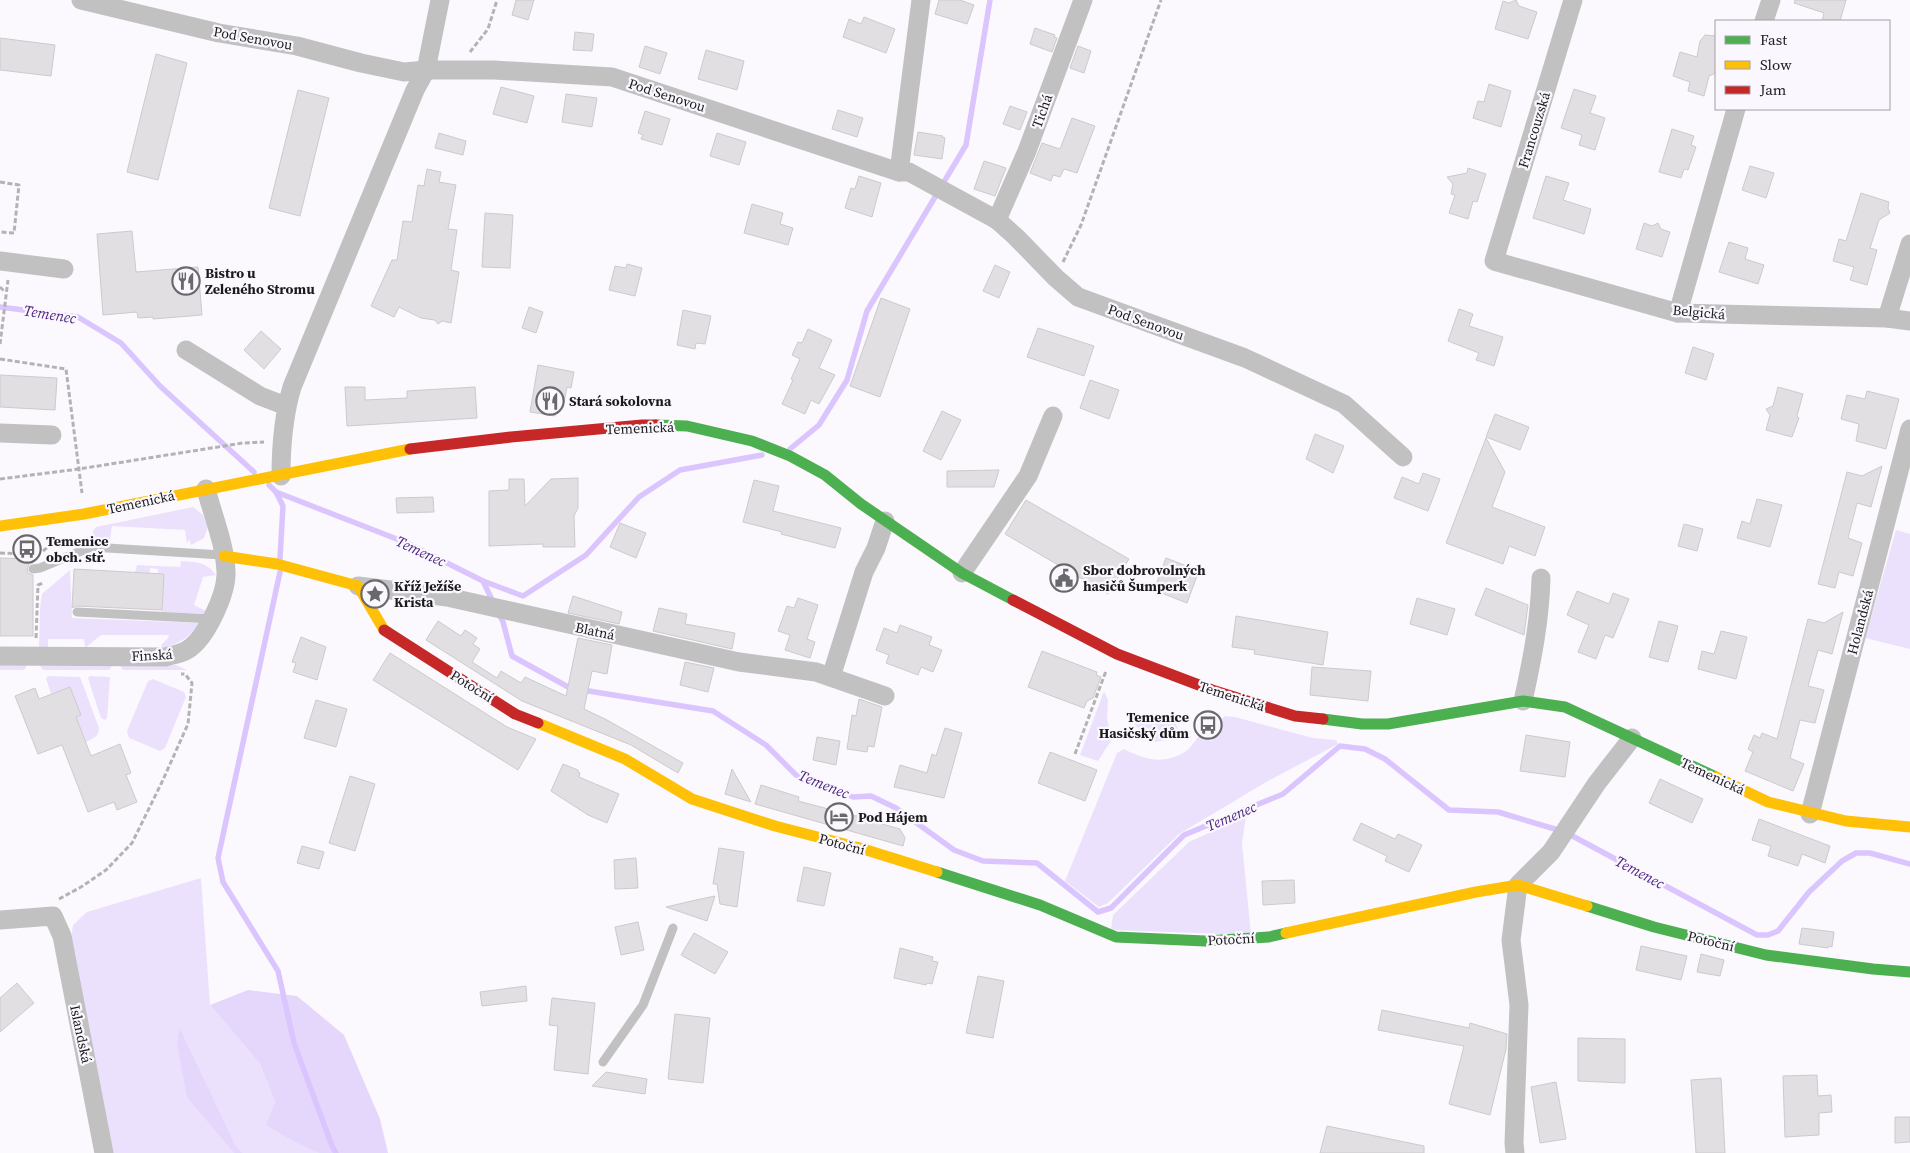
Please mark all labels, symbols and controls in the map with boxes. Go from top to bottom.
legend [1715,20,1890,110]
street label: Pod Senovou [212,21,294,55]
text: Fast [1760,29,1787,50]
text: Slow [1760,54,1792,75]
street label: Pod Senovou [626,73,708,117]
text: Jam [1759,79,1787,100]
street label: Francouzská [1513,89,1555,171]
street label: Tichá [1027,90,1058,131]
place label: Bistro u Zeleného Stromu [205,263,315,299]
restaurant icon: Bistro u Zeleného Stromu [171,266,201,296]
water label: Temenec [22,299,79,329]
street label: Pod Senovou [1105,299,1187,345]
street label: Belgická [1672,300,1727,324]
restaurant icon: Stará sokolovna [535,386,565,416]
place label: Stará sokolovna [569,391,672,411]
street label: Temenická [605,417,675,439]
street label: Temenická [105,485,177,519]
water label: Temenec [393,530,450,572]
place label: Temenice obch. stř. [46,531,109,567]
bus stop icon: Temenice obch. stř. [12,534,42,564]
place label: Sbor dobrovolných hasičů Šumperk [1083,560,1206,596]
public building icon: Sbor dobrovolných hasičů Šumperk [1049,563,1079,593]
place label: Kříž Ježíše Krista [394,576,461,612]
place icon: Kříž Ježíše Krista [360,579,390,609]
street label: Holandská [1842,586,1878,657]
street label: Blatná [573,617,617,645]
street label: Finská [131,644,174,666]
street label: Potoční [447,665,497,707]
street label: Temenická [1196,676,1268,716]
place label: Temenice Hasičský dům [1099,707,1189,743]
bus stop icon: Temenice Hasičský dům [1193,710,1223,740]
street label: Temenická [1678,752,1749,800]
water label: Temenec [795,764,853,804]
water label: Temenec [1202,796,1260,836]
hotel icon: Pod Hájem [824,802,854,832]
place label: Pod Hájem [858,807,928,827]
street label: Potoční [817,828,867,860]
water label: Temenec [1612,850,1669,894]
street label: Potoční [1686,926,1736,956]
street label: Potoční [1207,928,1255,950]
street label: Islandská [65,1003,97,1066]

